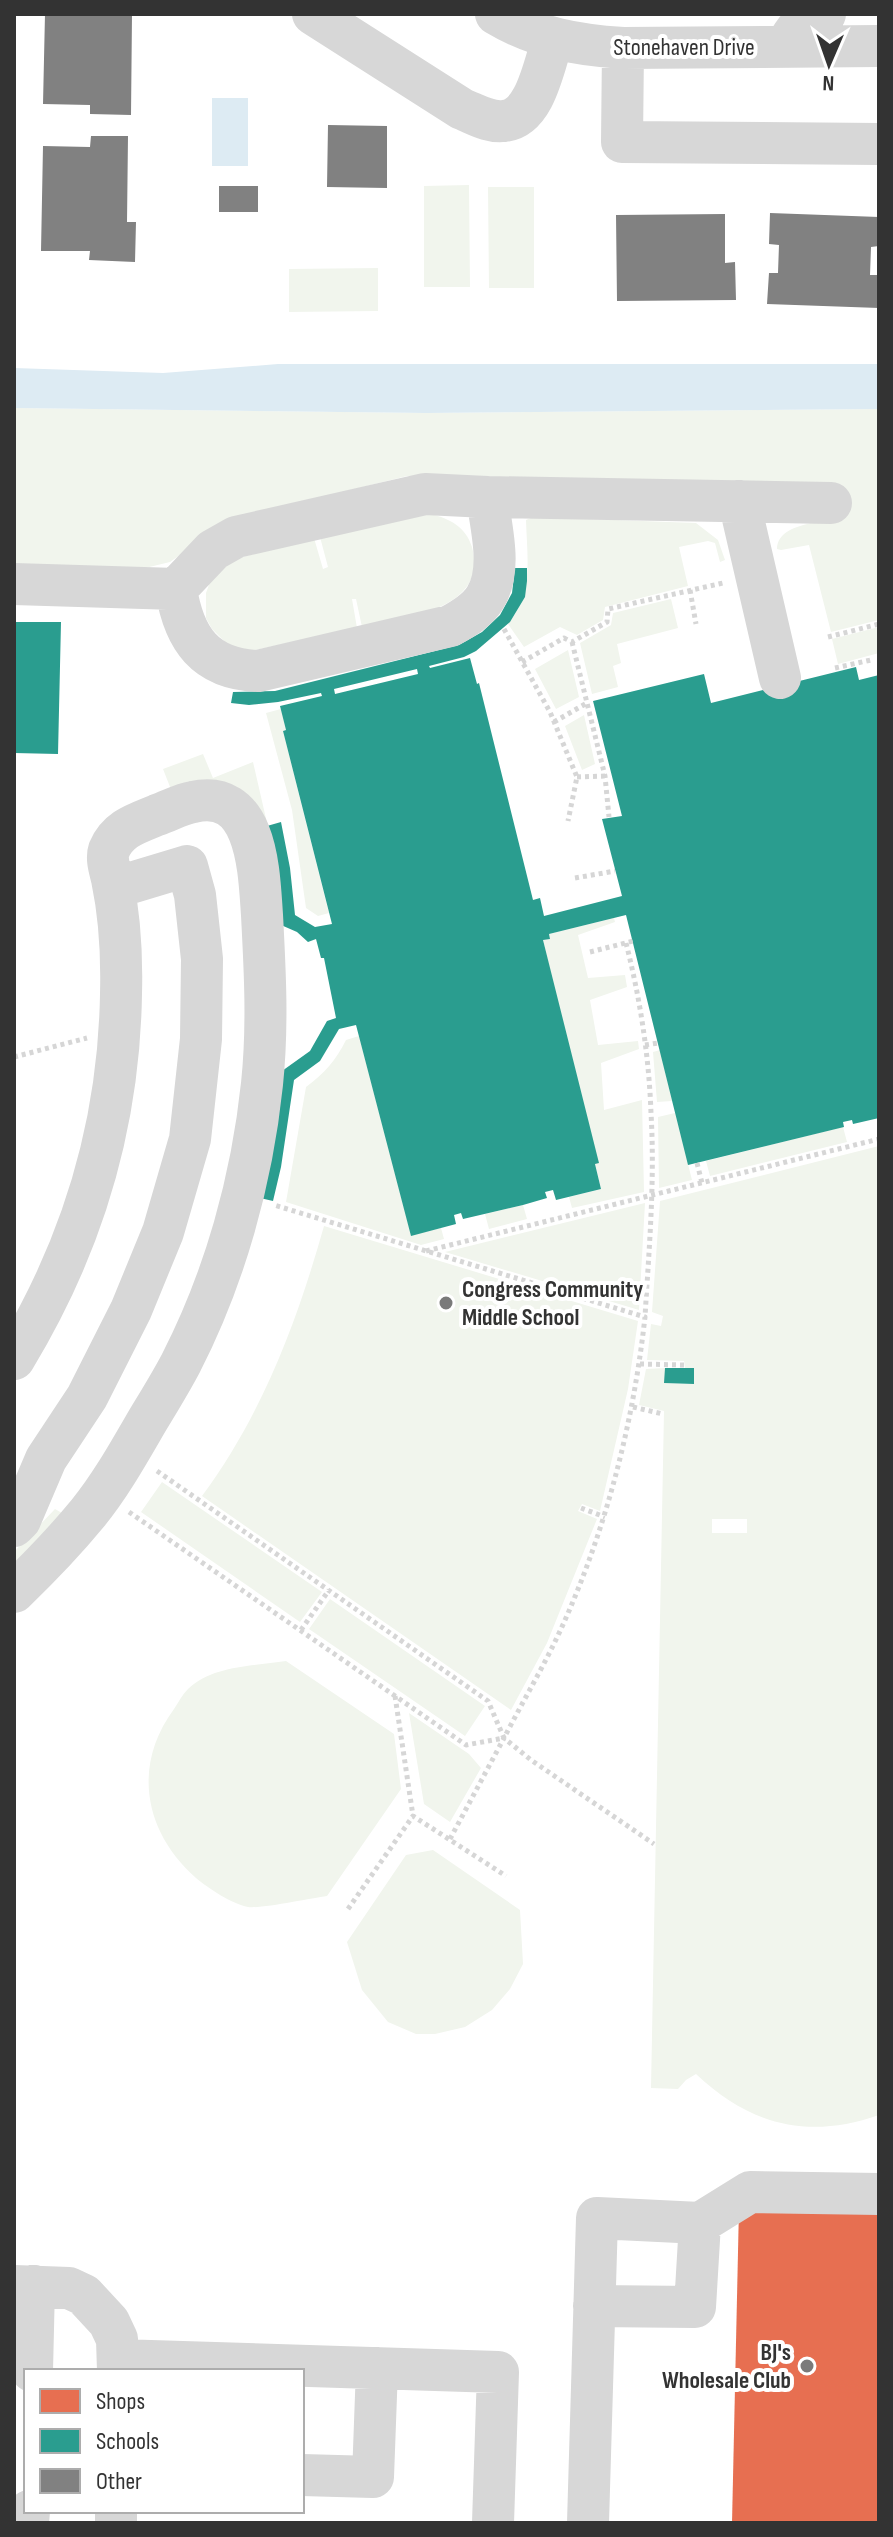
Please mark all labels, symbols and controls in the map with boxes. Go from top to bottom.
north arrow [789,24,869,104]
street label: Stonehaven Drive [613,33,755,62]
text: N [822,69,835,96]
place label: Congress Community Middle School [462,1275,643,1332]
marker: Congress Community Middle School [437,1294,455,1312]
place label: BJ's Wholesale Club [662,2338,791,2395]
marker: BJ's Wholesale Club [798,2357,816,2375]
legend [24,2369,304,2513]
text: Shops [96,2387,145,2416]
text: Schools [96,2427,159,2456]
text: Other [96,2467,142,2496]

